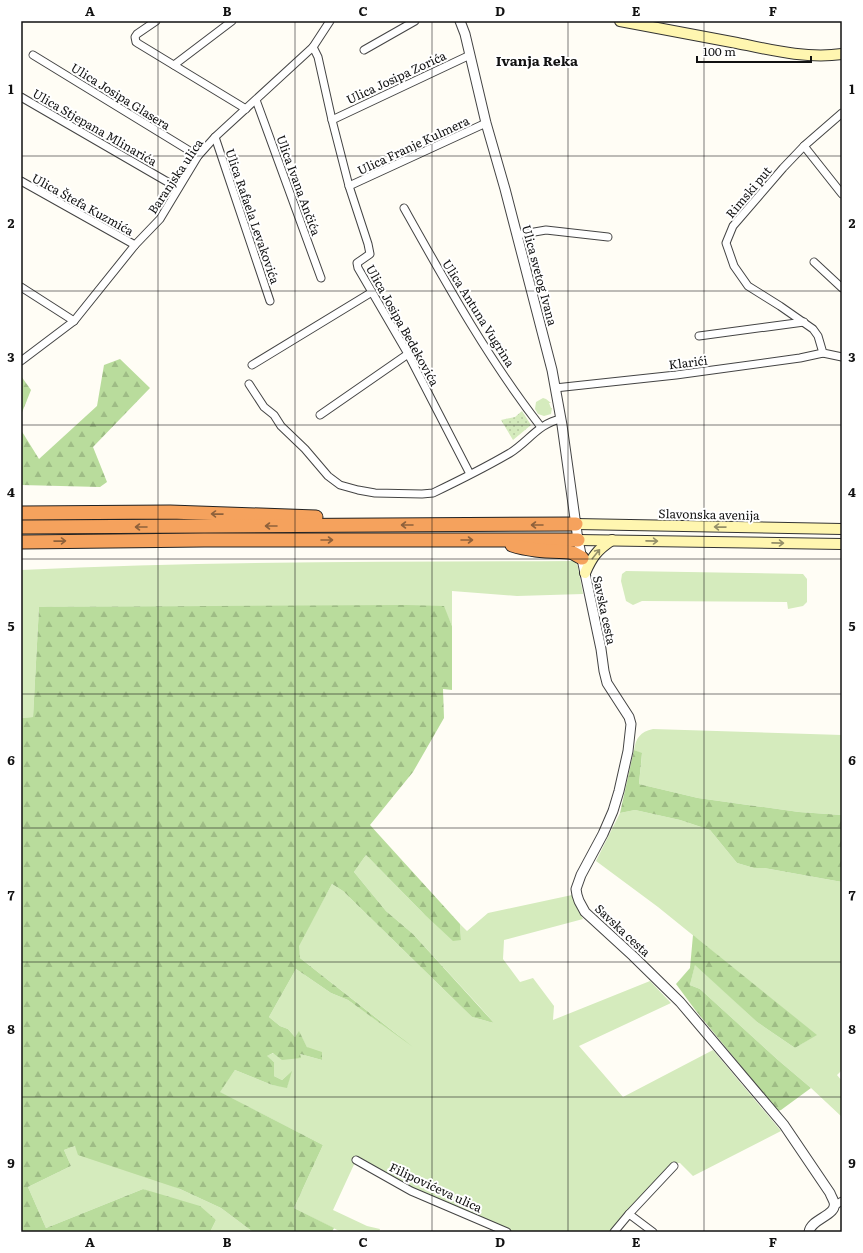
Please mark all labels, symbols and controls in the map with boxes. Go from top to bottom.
text: A [85,1,95,20]
text: B [223,1,232,20]
text: C [358,1,368,20]
text: D [495,1,505,20]
text: E [632,1,641,20]
text: F [769,1,777,20]
scale bar [697,38,811,64]
text: 100 m [703,42,736,60]
street label: Ulica Josipa Zorića [343,46,449,108]
district label: Ivanja Reka [496,50,579,70]
street label: Ulica Josipa Glasera [68,58,175,134]
text: 1 [8,79,14,98]
text: 1 [849,79,855,98]
street label: Ulica Stjepana Mlinarića [29,84,161,170]
street label: Ulica Franje Kulmera [354,111,472,179]
street label: Ulica Ivana Ančića [272,132,326,238]
street label: Baranjska ulica [143,134,207,217]
street label: Ulica Rafaela Levakovića [221,146,285,287]
street label: Rimski put [721,162,775,222]
street label: Ulica Štefa Kuzmića [29,168,138,240]
text: 2 [8,213,15,232]
text: 2 [849,213,856,232]
street label: Ulica svetog Ivana [518,223,562,328]
street label: Ulica Antuna Vugrina [438,256,520,371]
street label: Ulica Josipa Bedekovića [362,261,444,389]
text: 3 [7,347,15,366]
text: 3 [848,347,856,366]
street label: Klarići [668,351,708,373]
text: 4 [7,482,15,501]
text: 4 [848,482,856,501]
street label: Slavonska avenija [658,504,760,524]
one-way arrow [211,510,224,517]
one-way arrow [401,521,414,529]
one-way arrow [531,521,544,529]
one-way arrow [265,522,278,530]
one-way arrow [135,523,148,531]
one-way arrow [714,523,727,531]
one-way arrow [320,536,333,544]
one-way arrow [460,536,473,544]
one-way arrow [53,537,66,545]
one-way arrow [645,537,658,545]
one-way arrow [771,539,784,547]
one-way arrow [591,549,600,560]
street label: Savska cesta [589,574,621,647]
text: 5 [7,616,15,635]
text: 5 [848,616,856,635]
text: 6 [7,750,15,769]
text: 6 [848,750,856,769]
text: 7 [7,885,15,904]
text: 7 [848,885,856,904]
street label: Savska cesta [591,900,655,961]
text: 8 [7,1019,15,1038]
text: 8 [848,1019,856,1038]
text: 9 [7,1153,15,1172]
text: 9 [848,1153,856,1172]
street label: Filipovićeva ulica [387,1158,486,1217]
text: A [85,1232,95,1251]
text: B [223,1232,232,1251]
text: C [358,1232,368,1251]
text: D [495,1232,505,1251]
text: E [632,1232,641,1251]
text: F [769,1232,777,1251]

